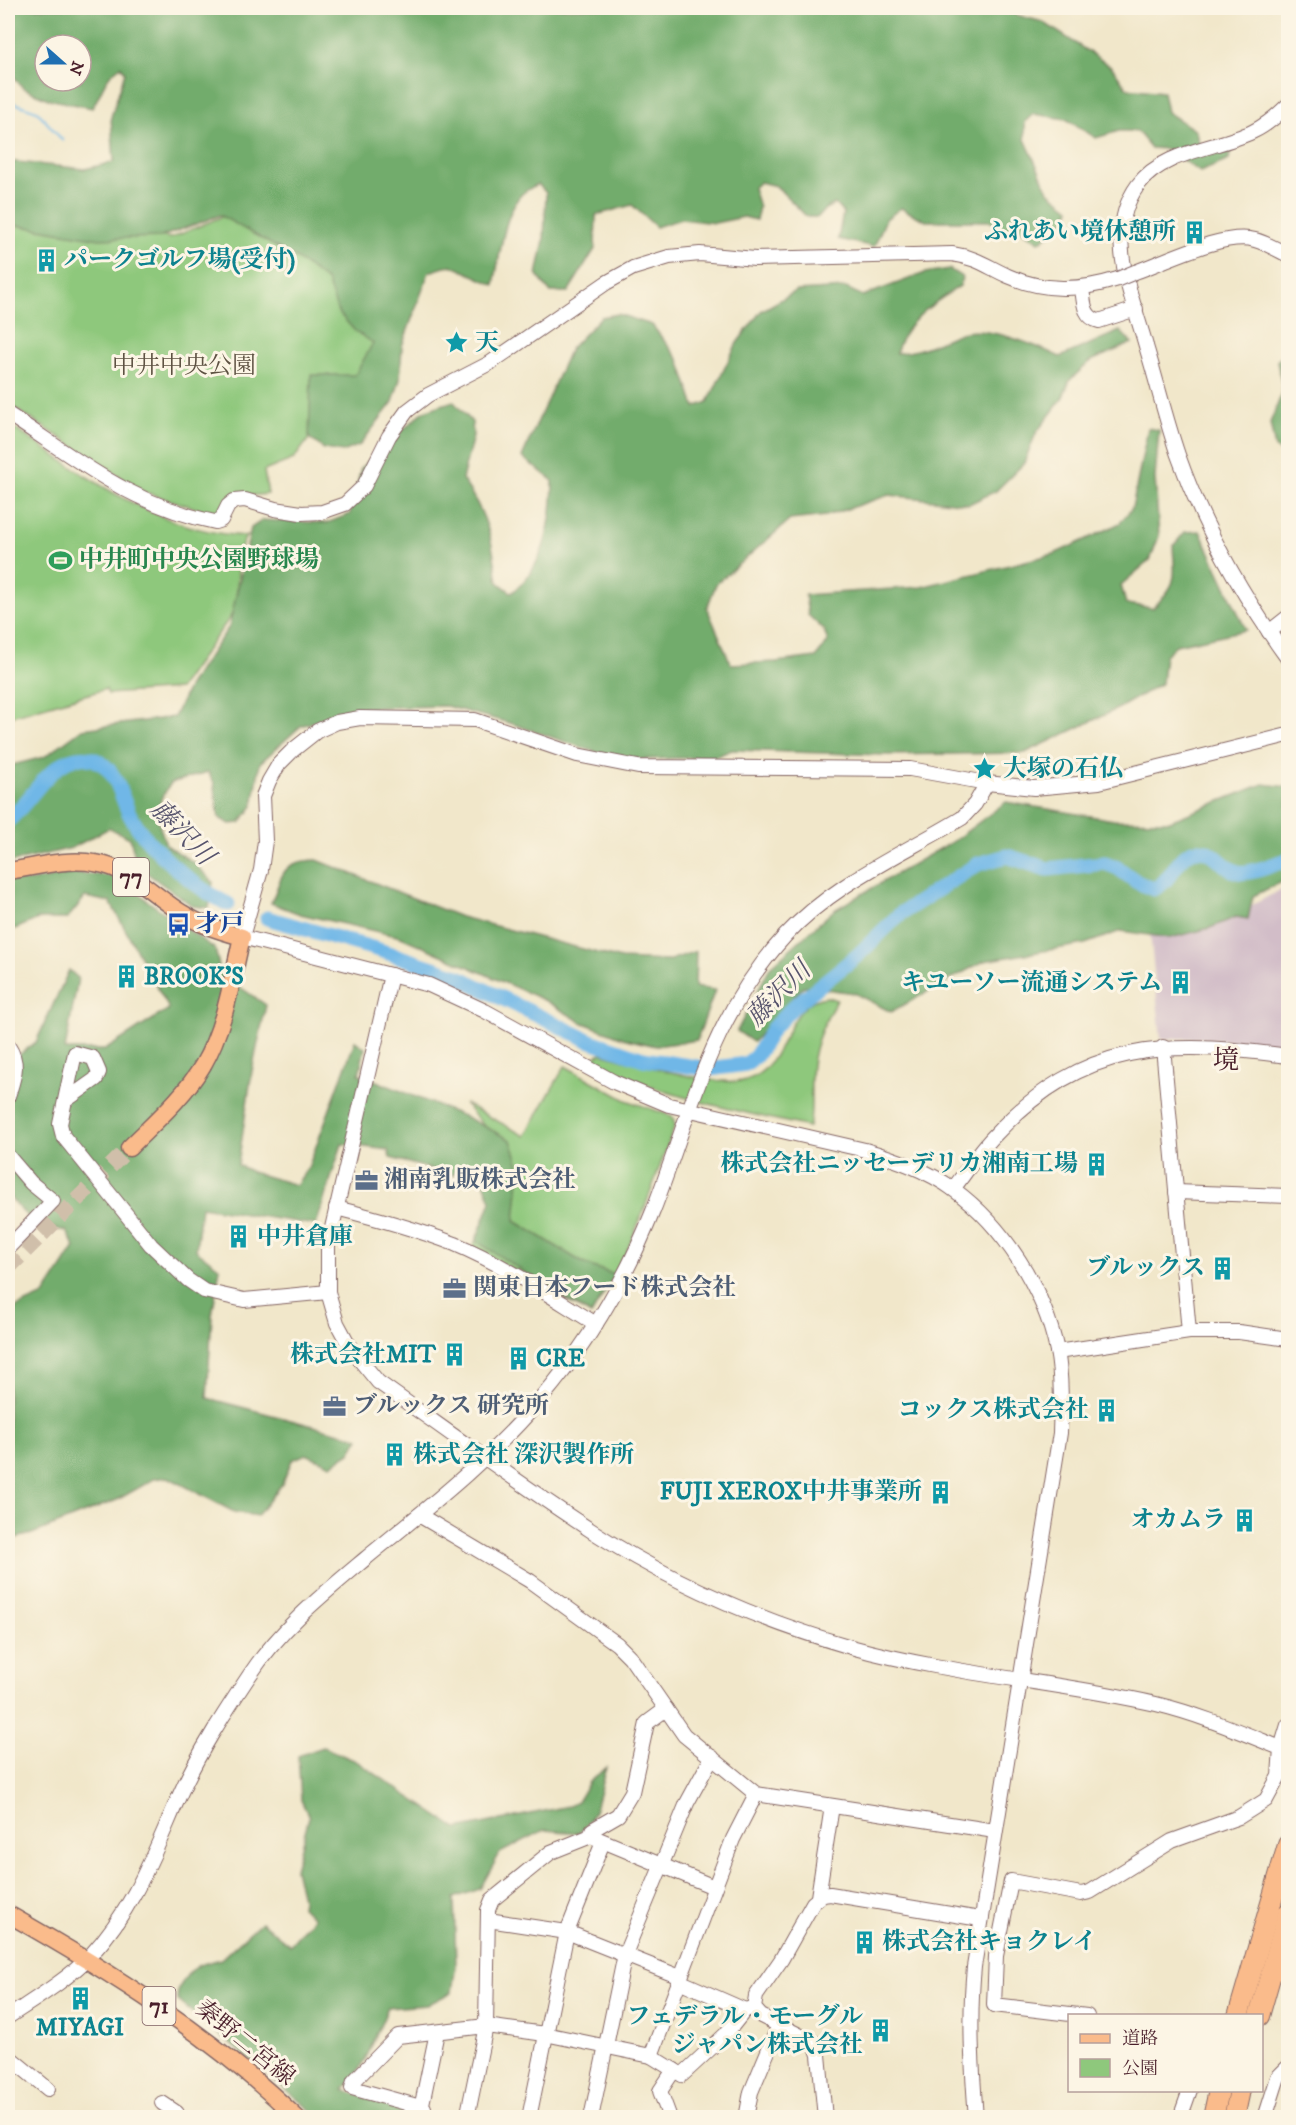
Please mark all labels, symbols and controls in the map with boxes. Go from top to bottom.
north arrow [33,33,93,93]
text: N [64,58,88,78]
place label: ふれあい境休憩所 [984,217,1176,247]
building icon: ふれあい境休憩所 [1181,219,1207,245]
place label: パークゴルフ場(受付) [64,245,296,275]
building icon: パークゴルフ場(受付) [33,247,59,273]
place label: 天 [475,328,499,358]
place icon: 天 [444,330,470,356]
park label: 中井中央公園 [112,351,256,381]
place label: 中井町中央公園野球場 [79,545,319,575]
sports icon: 中井町中央公園野球場 [48,547,74,573]
place label: 大塚の石仏 [1003,754,1123,784]
place icon: 大塚の石仏 [972,756,998,782]
water label: 藤沢川 [143,793,223,875]
road number: 77 [113,858,149,896]
place label: 才戸 [196,909,244,939]
bus stop icon: 才戸 [165,911,191,937]
water label: 藤沢川 [740,953,820,1033]
place label: BROOK'S [144,962,244,992]
building icon: BROOK'S [113,964,139,990]
place label: キユーソー流通システム [901,968,1162,998]
building icon: キユーソー流通システム [1167,970,1193,996]
district label: 境 [1213,1044,1239,1077]
place label: 株式会社ニッセーデリカ湘南工場 [720,1149,1078,1179]
building icon: 株式会社ニッセーデリカ湘南工場 [1083,1151,1109,1177]
place label: 湘南乳販株式会社 [384,1165,576,1195]
office icon: 湘南乳販株式会社 [353,1167,379,1193]
place label: 中井倉庫 [257,1222,353,1252]
building icon: 中井倉庫 [226,1224,252,1250]
place label: ブルックス [1086,1253,1205,1283]
building icon: ブルックス [1210,1255,1236,1281]
place label: 関東日本フード株式会社 [473,1273,736,1303]
office icon: 関東日本フード株式会社 [442,1275,468,1301]
place label: 株式会社MIT [290,1340,437,1370]
building icon: 株式会社MIT [441,1342,467,1368]
place label: CRE [536,1344,585,1374]
building icon: CRE [505,1346,531,1372]
place label: ブルックス 研究所 [353,1391,549,1421]
office icon: ブルックス 研究所 [322,1393,348,1419]
place label: コックス株式会社 [898,1395,1089,1425]
building icon: コックス株式会社 [1094,1397,1120,1423]
place label: 株式会社 深沢製作所 [413,1440,634,1470]
building icon: 株式会社 深沢製作所 [382,1442,408,1468]
place label: FUJI XEROX中井事業所 [660,1477,922,1507]
building icon: FUJI XEROX中井事業所 [927,1479,953,1505]
place label: オカムラ [1131,1505,1226,1535]
building icon: オカムラ [1231,1507,1257,1533]
place label: 株式会社キョクレイ [882,1927,1097,1957]
building icon: 株式会社キョクレイ [851,1929,877,1955]
building icon: MIYAGI [67,1985,93,2011]
road number: 71 [142,1987,176,2025]
street label: 秦野二宮線 [189,1994,301,2092]
place label: フェデラル・モーグル ジャパン株式会社 [627,2002,863,2060]
place label: MIYAGI [36,2013,124,2043]
legend [1068,2014,1263,2092]
building icon: フェデラル・モーグル ジャパン株式会社 [868,2018,894,2044]
text: 道路 [1122,2028,1158,2050]
text: 公園 [1122,2058,1158,2080]

